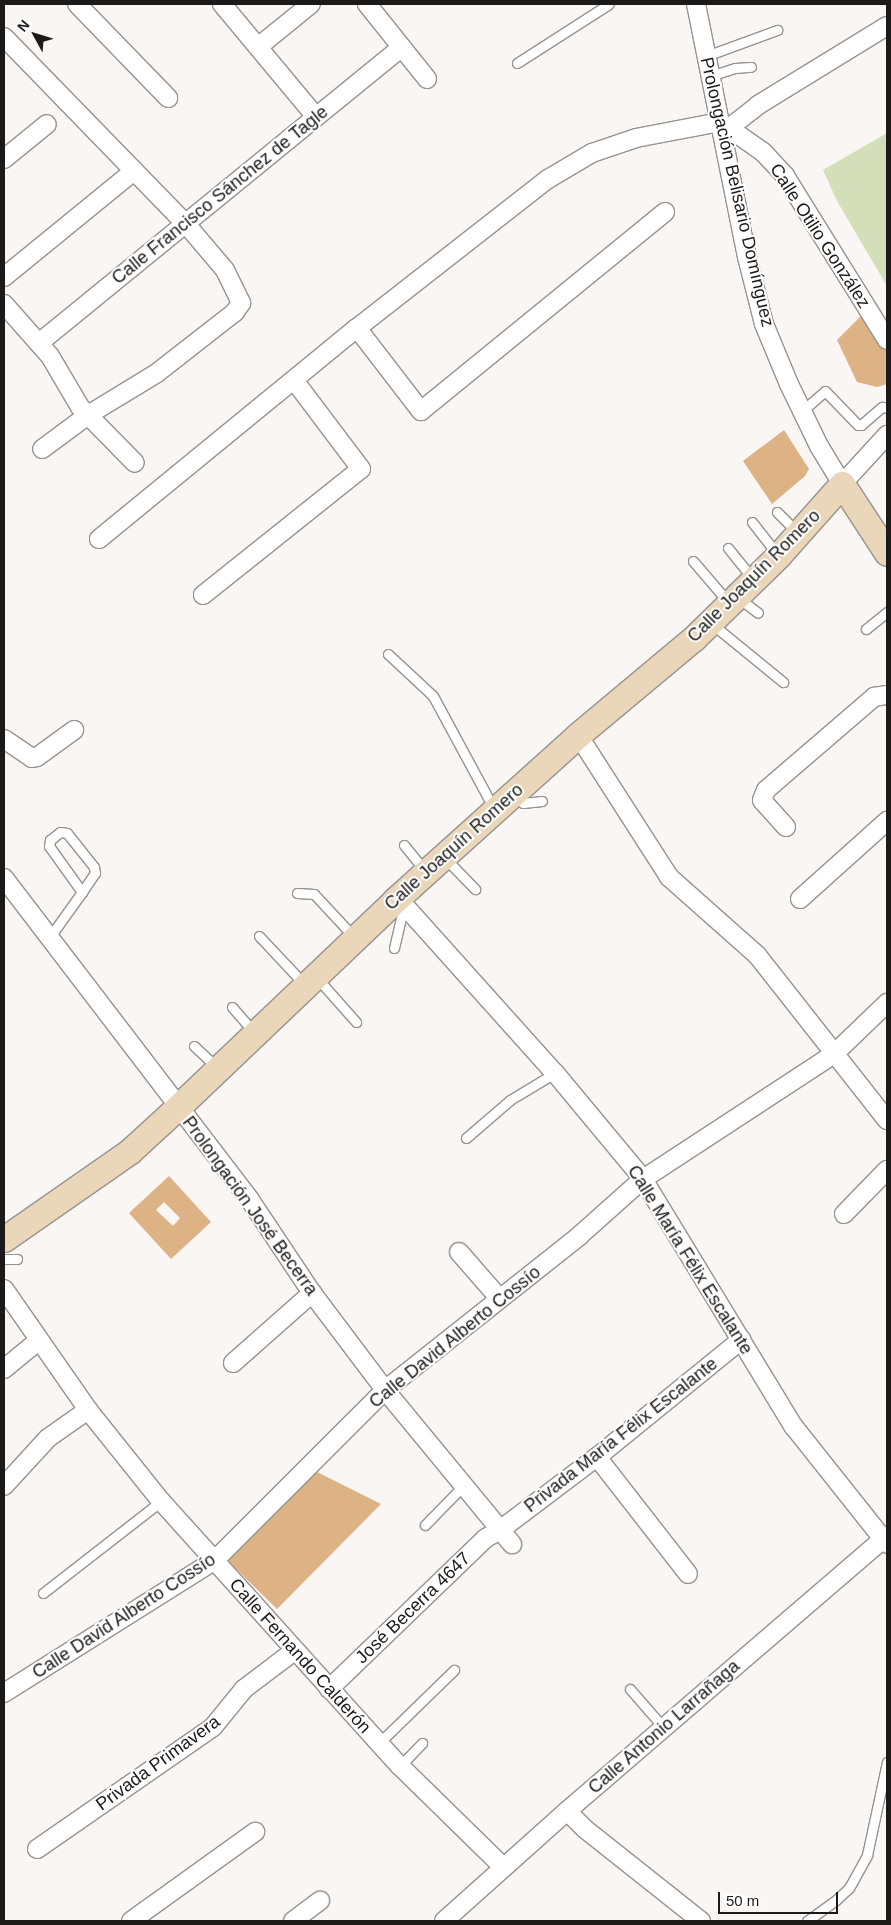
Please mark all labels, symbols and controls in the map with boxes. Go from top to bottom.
north arrow [10,10,60,60]
text: N [14,17,33,35]
street label: Prolongación Belisario Domínguez [695,55,779,329]
street label: Calle Francisco Sánchez de Tagle [107,101,333,289]
street label: Calle Otilio González [765,160,875,312]
street label: Calle Joaquín Romero [683,505,825,647]
street label: Calle Joaquín Romero [380,779,528,915]
street label: Prolongación José Becerra [178,1112,322,1300]
street label: Calle María Félix Escalante [623,1161,757,1359]
street label: Calle David Alberto Cossío [365,1261,545,1413]
street label: Privada María Félix Escalante [520,1353,722,1517]
street label: Calle David Alberto Cossío [28,1548,220,1684]
street label: José Becerra 4647 [351,1548,475,1668]
street label: Calle Fernando Calderón [225,1574,375,1738]
street label: Calle Antonio Larrañaga [584,1655,744,1799]
street label: Privada Primavera [92,1711,224,1815]
scale bar [721,1882,841,1914]
text: 50 m [726,1892,759,1909]

